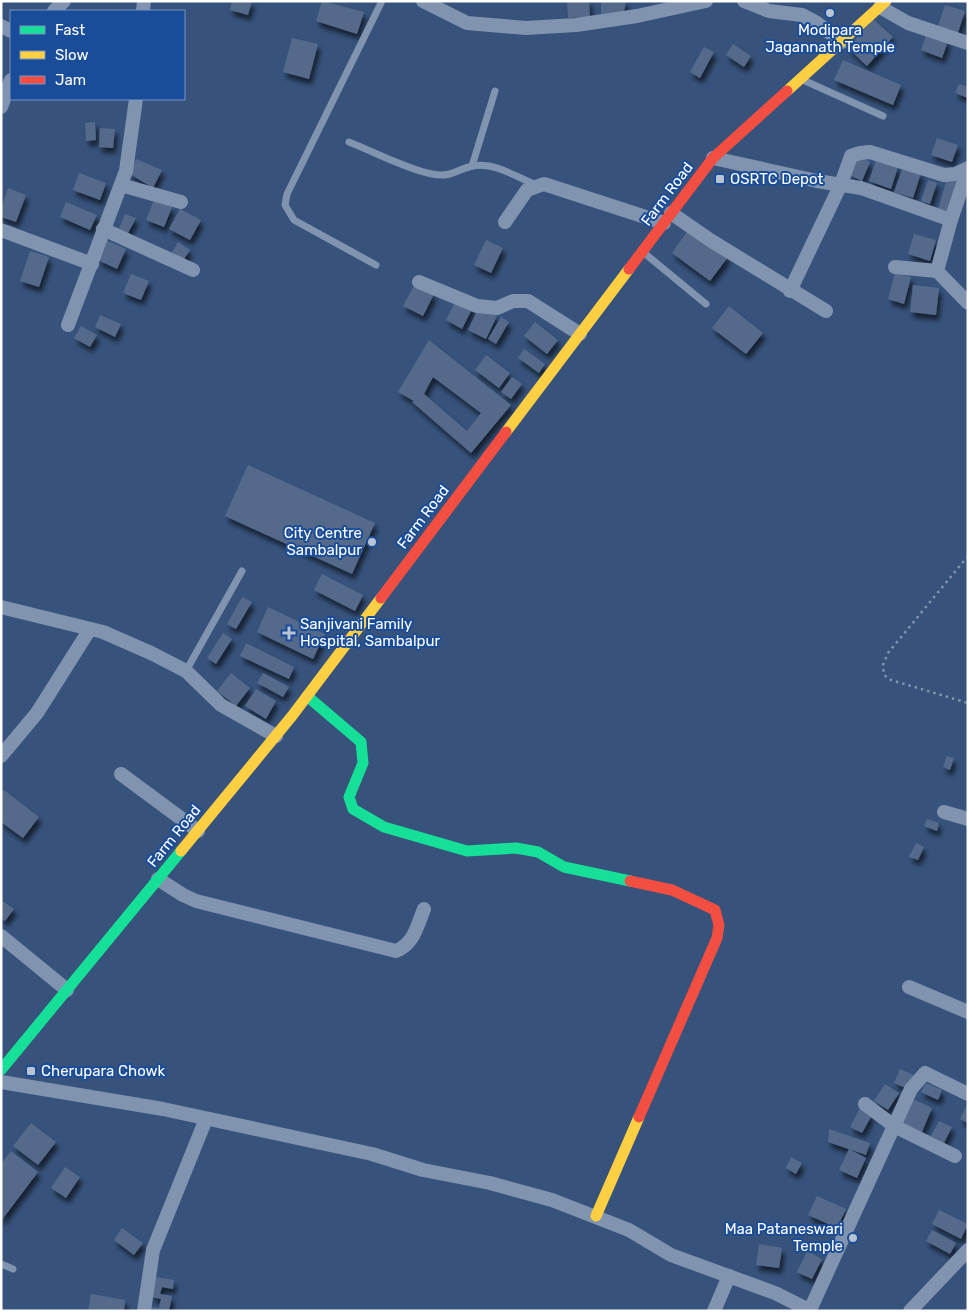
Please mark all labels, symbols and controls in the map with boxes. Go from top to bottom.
marker: Modipara Jagannath Temple [824,7,836,19]
legend [10,10,185,100]
text: Fast [55,21,85,39]
place label: Modipara Jagannath Temple [765,21,895,56]
text: Slow [55,46,88,64]
text: Jam [55,71,86,89]
street label: Farm Road [637,159,697,229]
place label: OSRTC Depot [730,170,824,188]
marker: OSRTC Depot [714,173,726,185]
street label: Farm Road [393,482,453,552]
place label: City Centre Sambalpur [284,524,362,559]
marker: City Centre Sambalpur [366,536,378,548]
place label: Sanjivani Family Hospital, Sambalpur [300,615,441,650]
marker: Sanjivani Family Hospital, Sambalpur [282,626,296,640]
street label: Farm Road [143,801,205,871]
place label: Cherupara Chowk [41,1062,166,1080]
marker: Cherupara Chowk [25,1065,37,1077]
place label: Maa Pataneswari Temple [725,1220,843,1255]
marker: Maa Pataneswari Temple [847,1232,859,1244]

